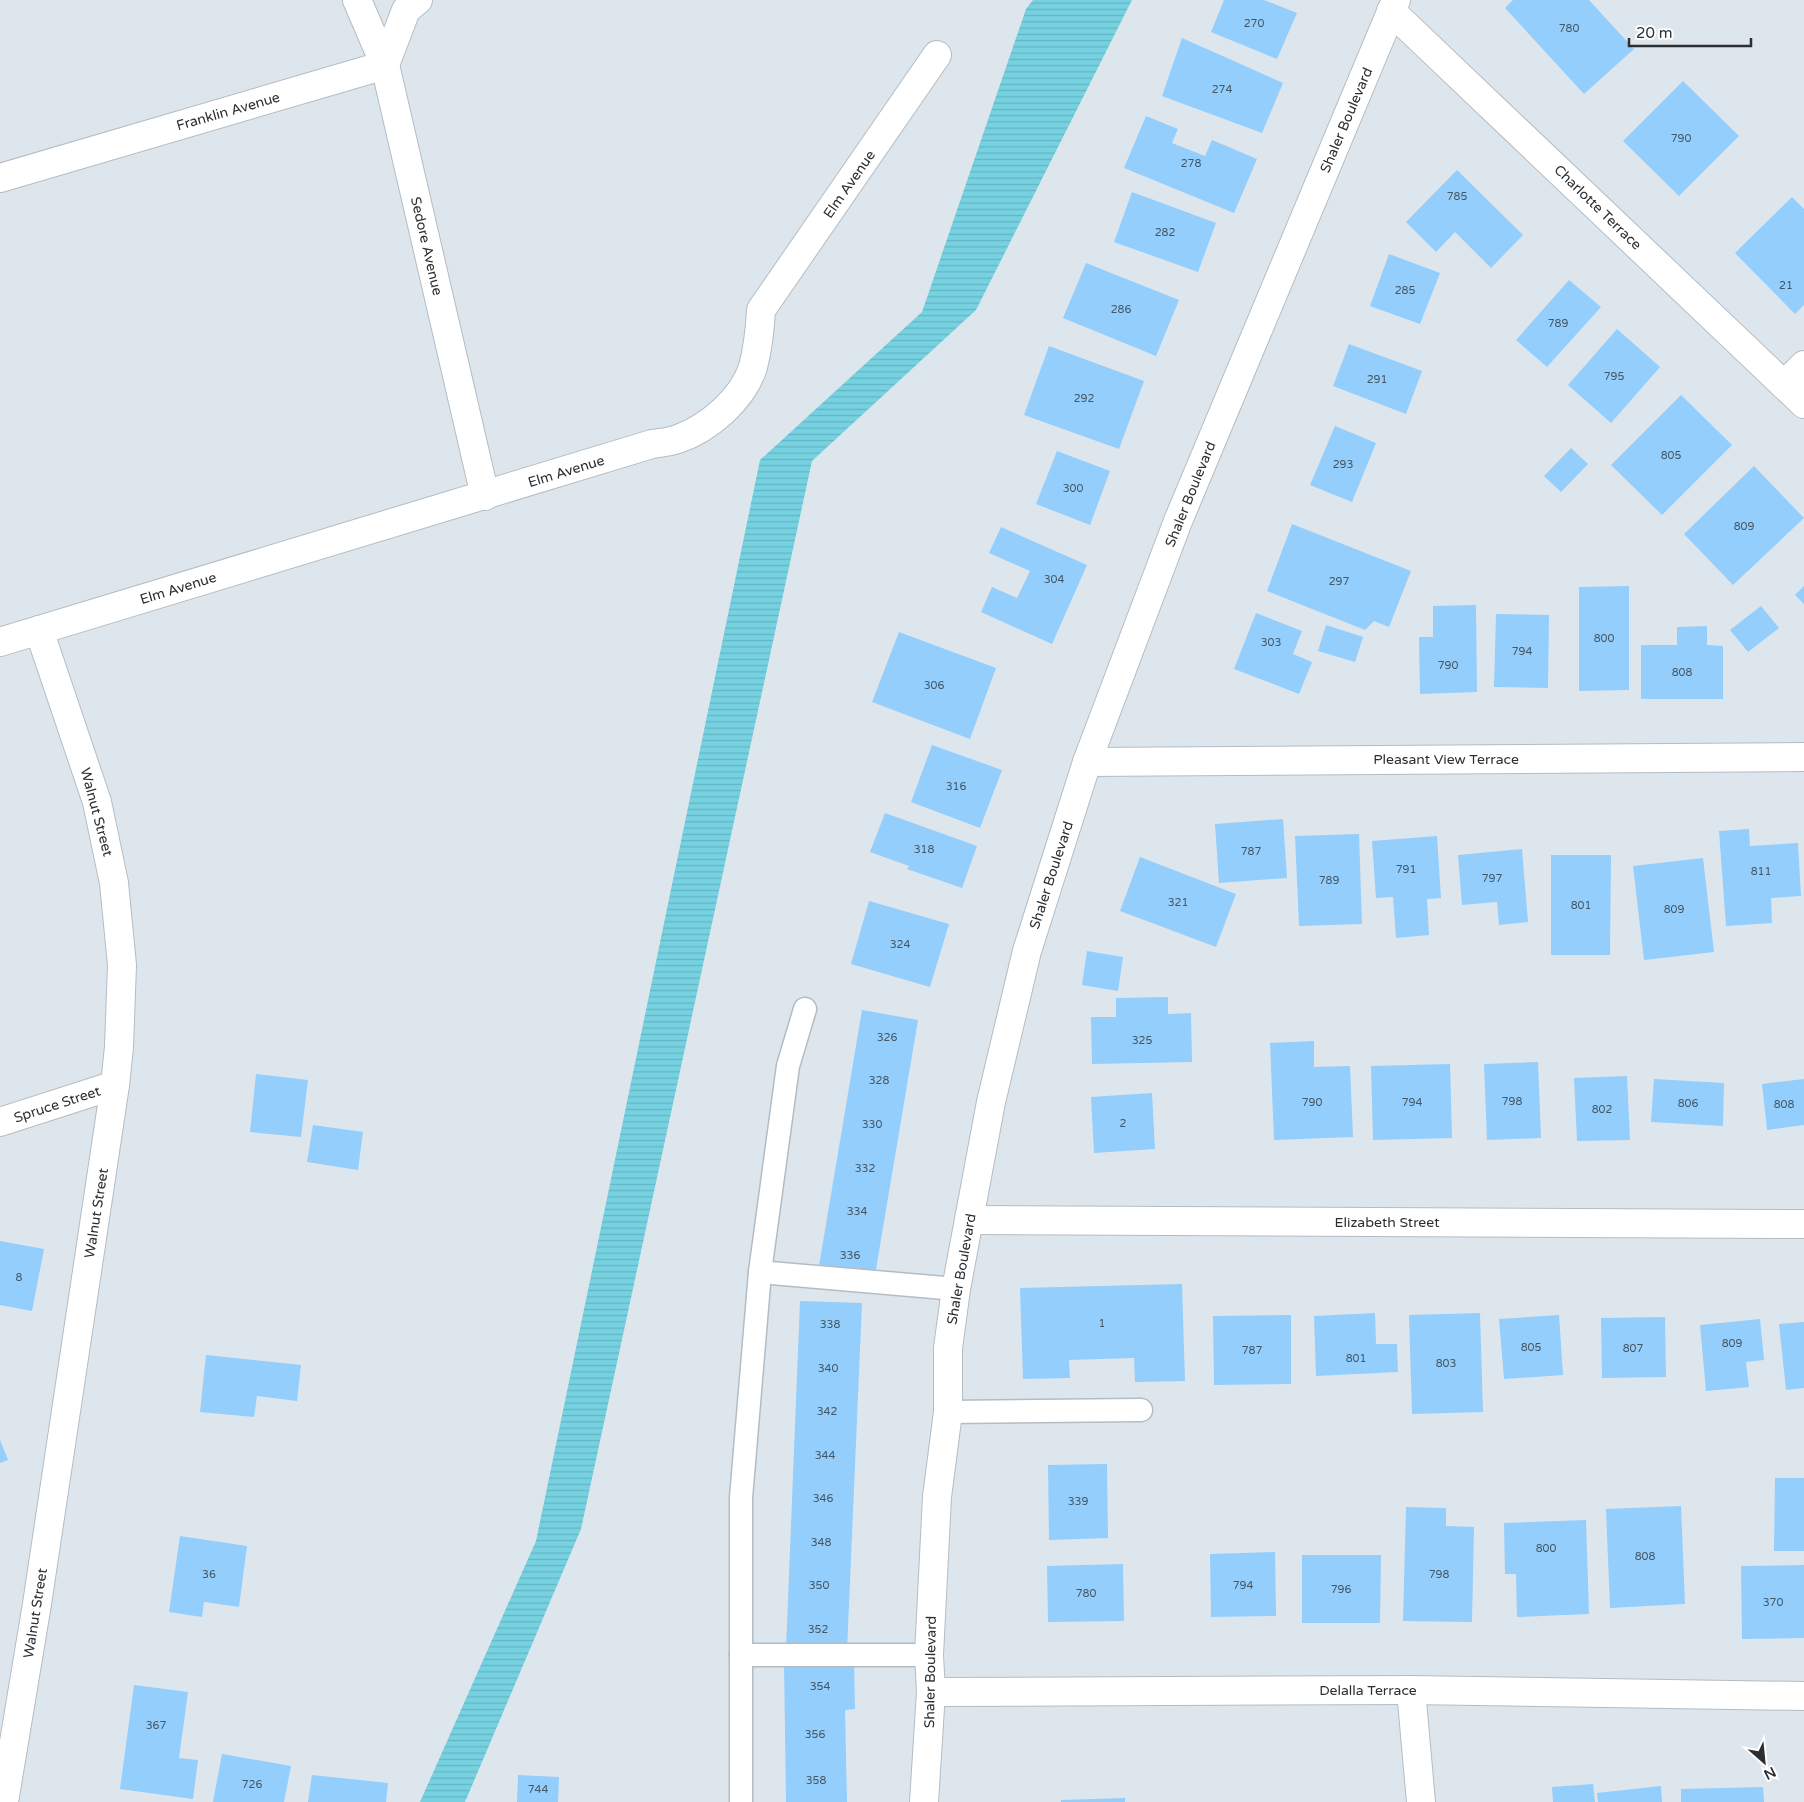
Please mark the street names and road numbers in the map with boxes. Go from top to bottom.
street label: Shaler Boulevard [1317,65,1376,175]
street label: Franklin Avenue [174,89,282,134]
street label: Elm Avenue [820,147,879,222]
street label: Charlotte Terrace [1550,161,1645,253]
street label: Sedore Avenue [407,195,446,297]
street label: Shaler Boulevard [1162,439,1219,550]
street label: Elm Avenue [526,452,606,491]
street label: Elm Avenue [138,569,218,608]
street label: Pleasant View Terrace [1373,751,1519,768]
street label: Walnut Street [77,766,117,859]
street label: Shaler Boulevard [1026,819,1077,931]
street label: Spruce Street [12,1082,103,1126]
street label: Walnut Street [81,1166,112,1259]
street label: Shaler Boulevard [943,1212,980,1326]
street label: Elizabeth Street [1334,1214,1440,1231]
street label: Walnut Street [20,1566,51,1659]
street label: Shaler Boulevard [921,1616,940,1728]
street label: Delalla Terrace [1319,1682,1417,1699]

